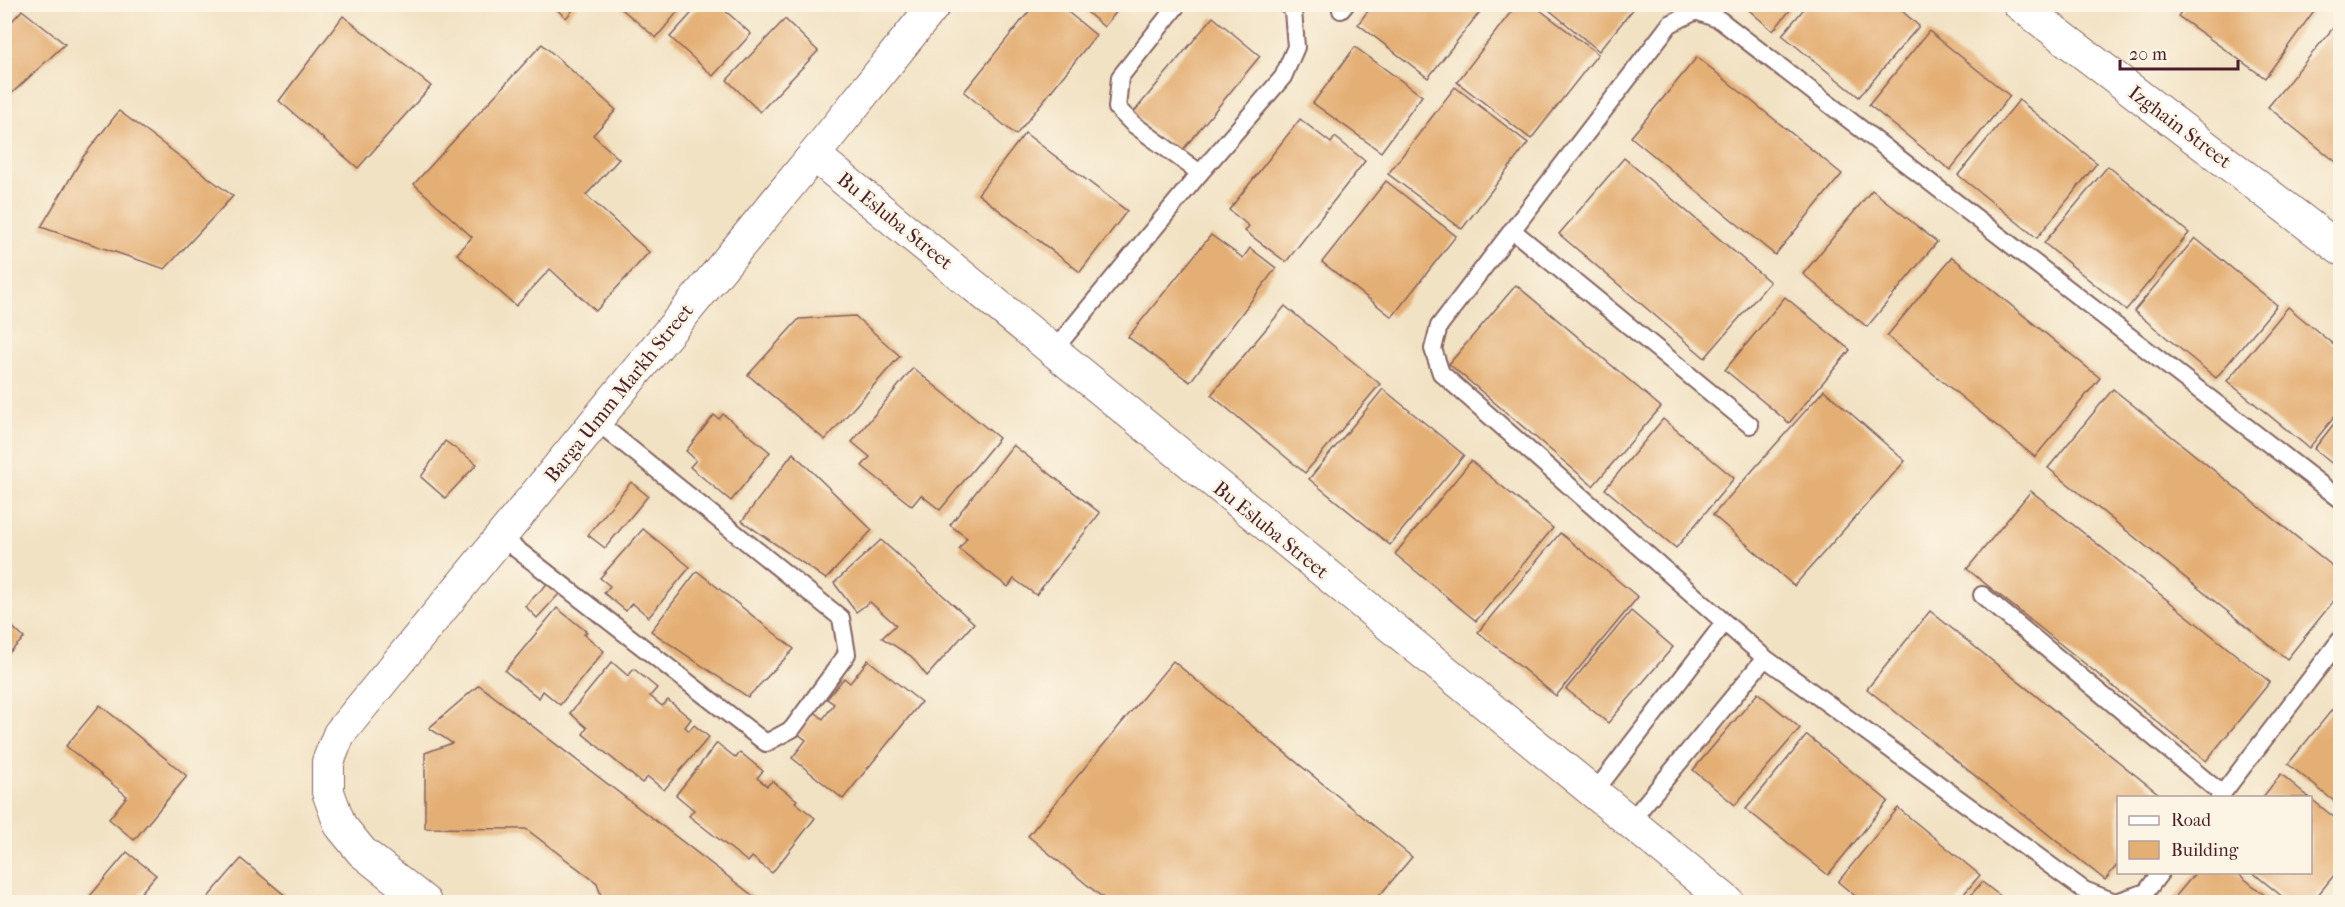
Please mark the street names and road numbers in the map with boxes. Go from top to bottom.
street label: Izghain Street [2124,81,2236,173]
street label: Bu Esluba Street [833,168,957,274]
street label: Barga Umm Markh Street [540,299,698,487]
street label: Bu Esluba Street [1209,477,1333,583]

